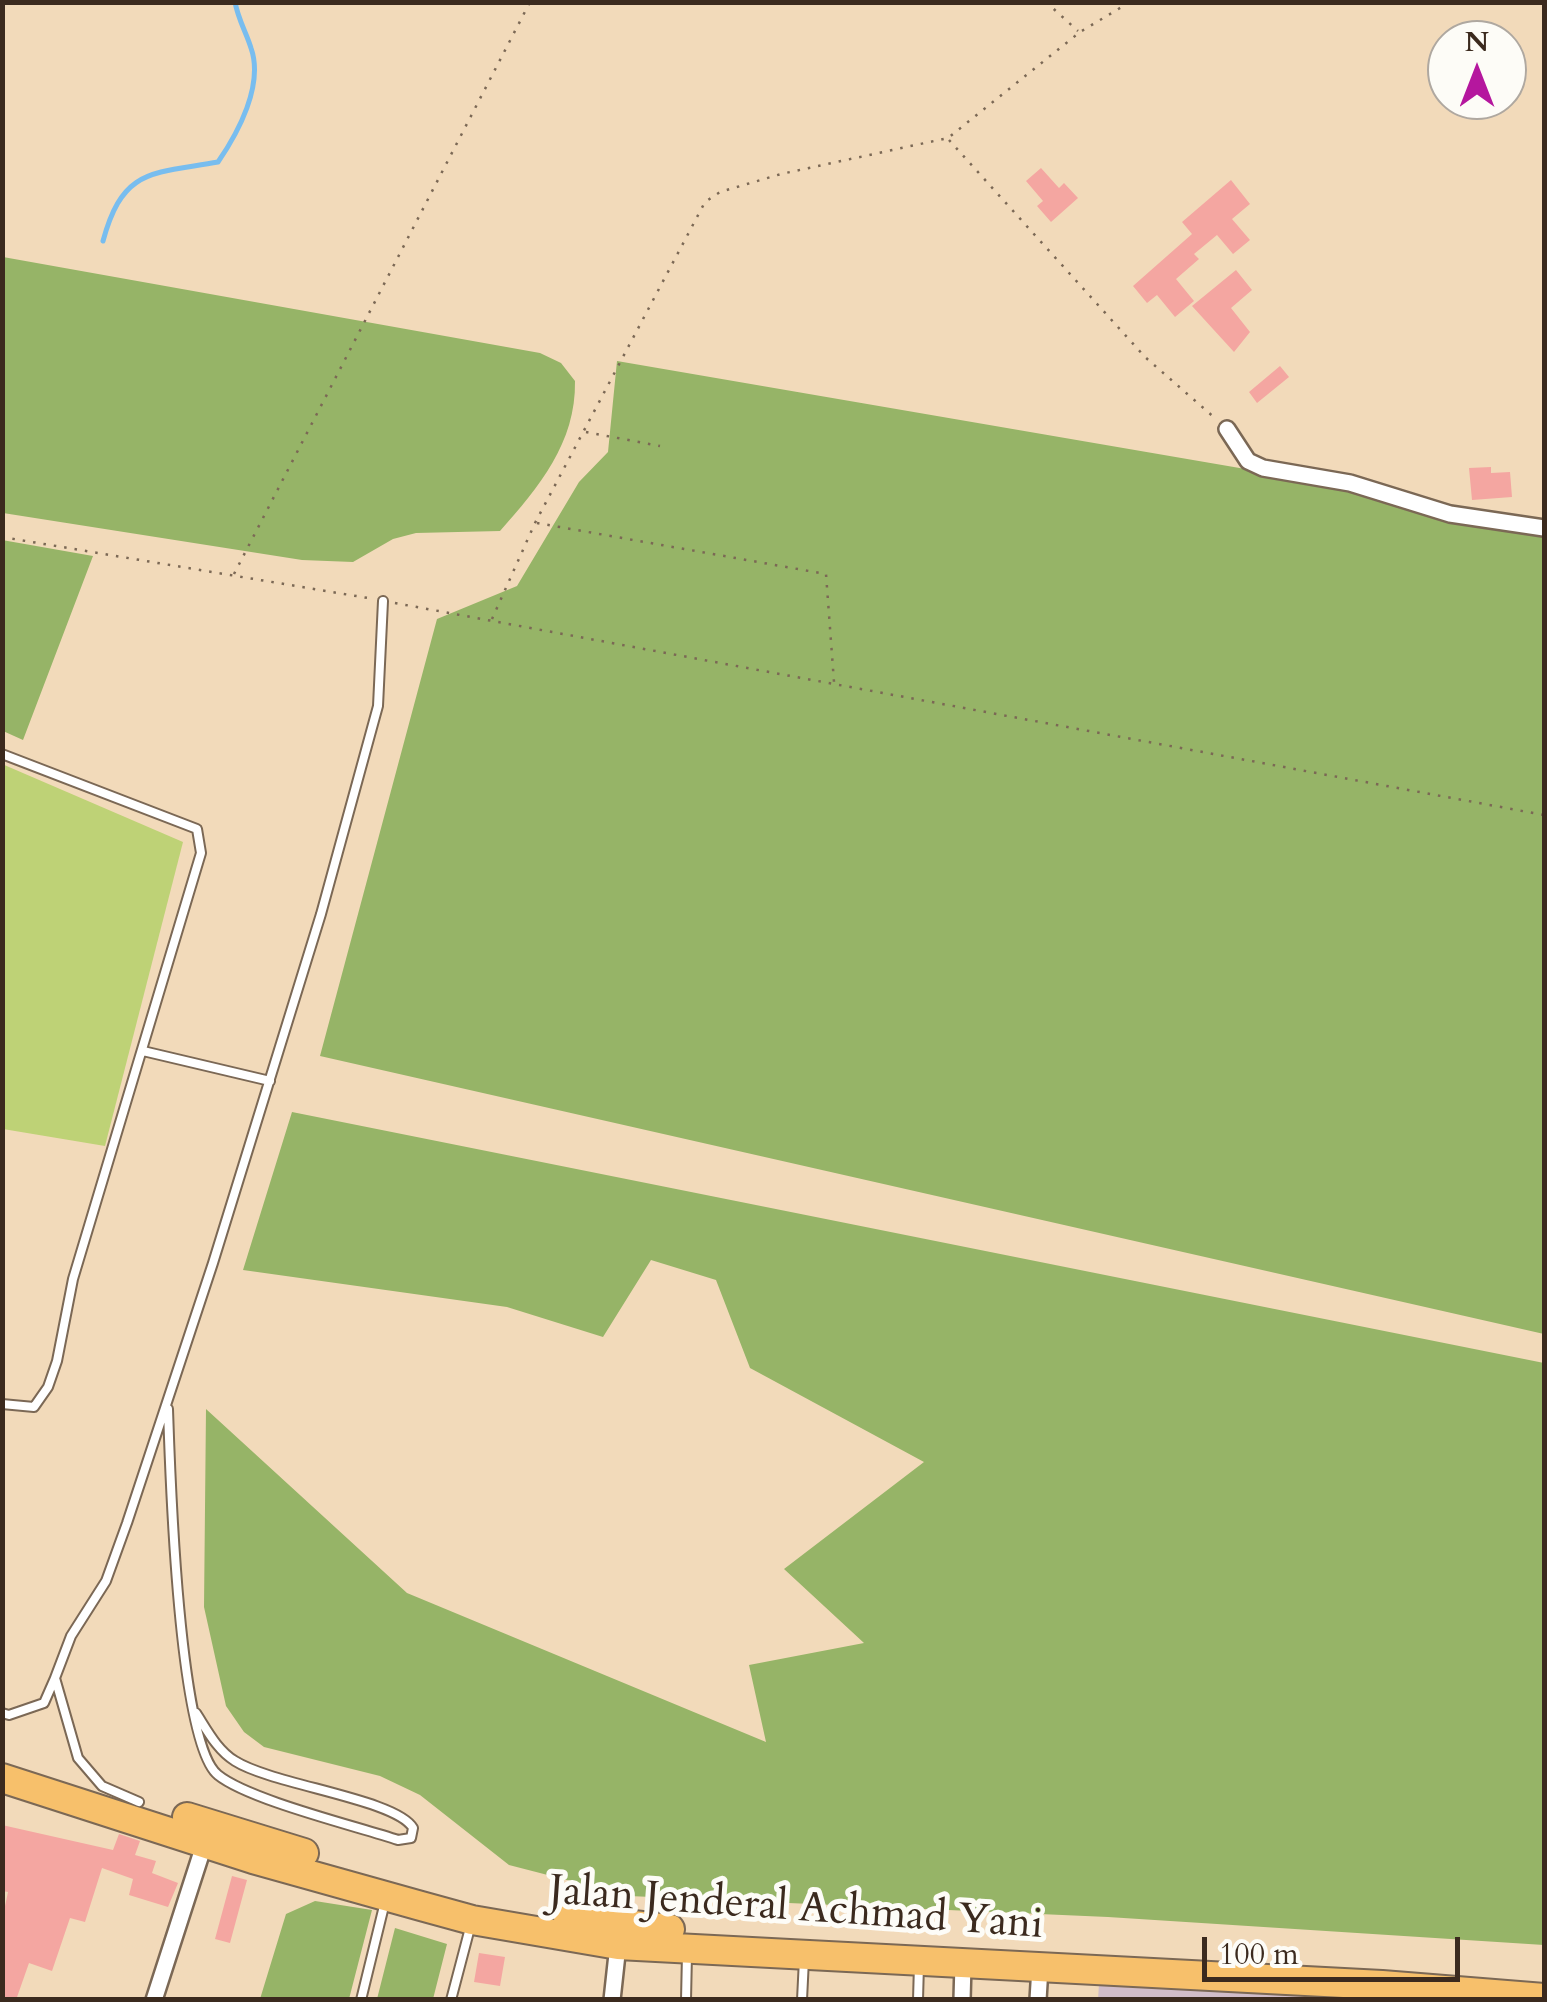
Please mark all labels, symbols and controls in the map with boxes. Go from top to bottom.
north arrow [1427,20,1527,120]
text: N [1465,23,1489,61]
street label: Jalan Jenderal Achmad Yani [547,1868,1045,1952]
scale bar [1207,1917,1464,1979]
text: 100 m [1219,1934,1299,1975]

